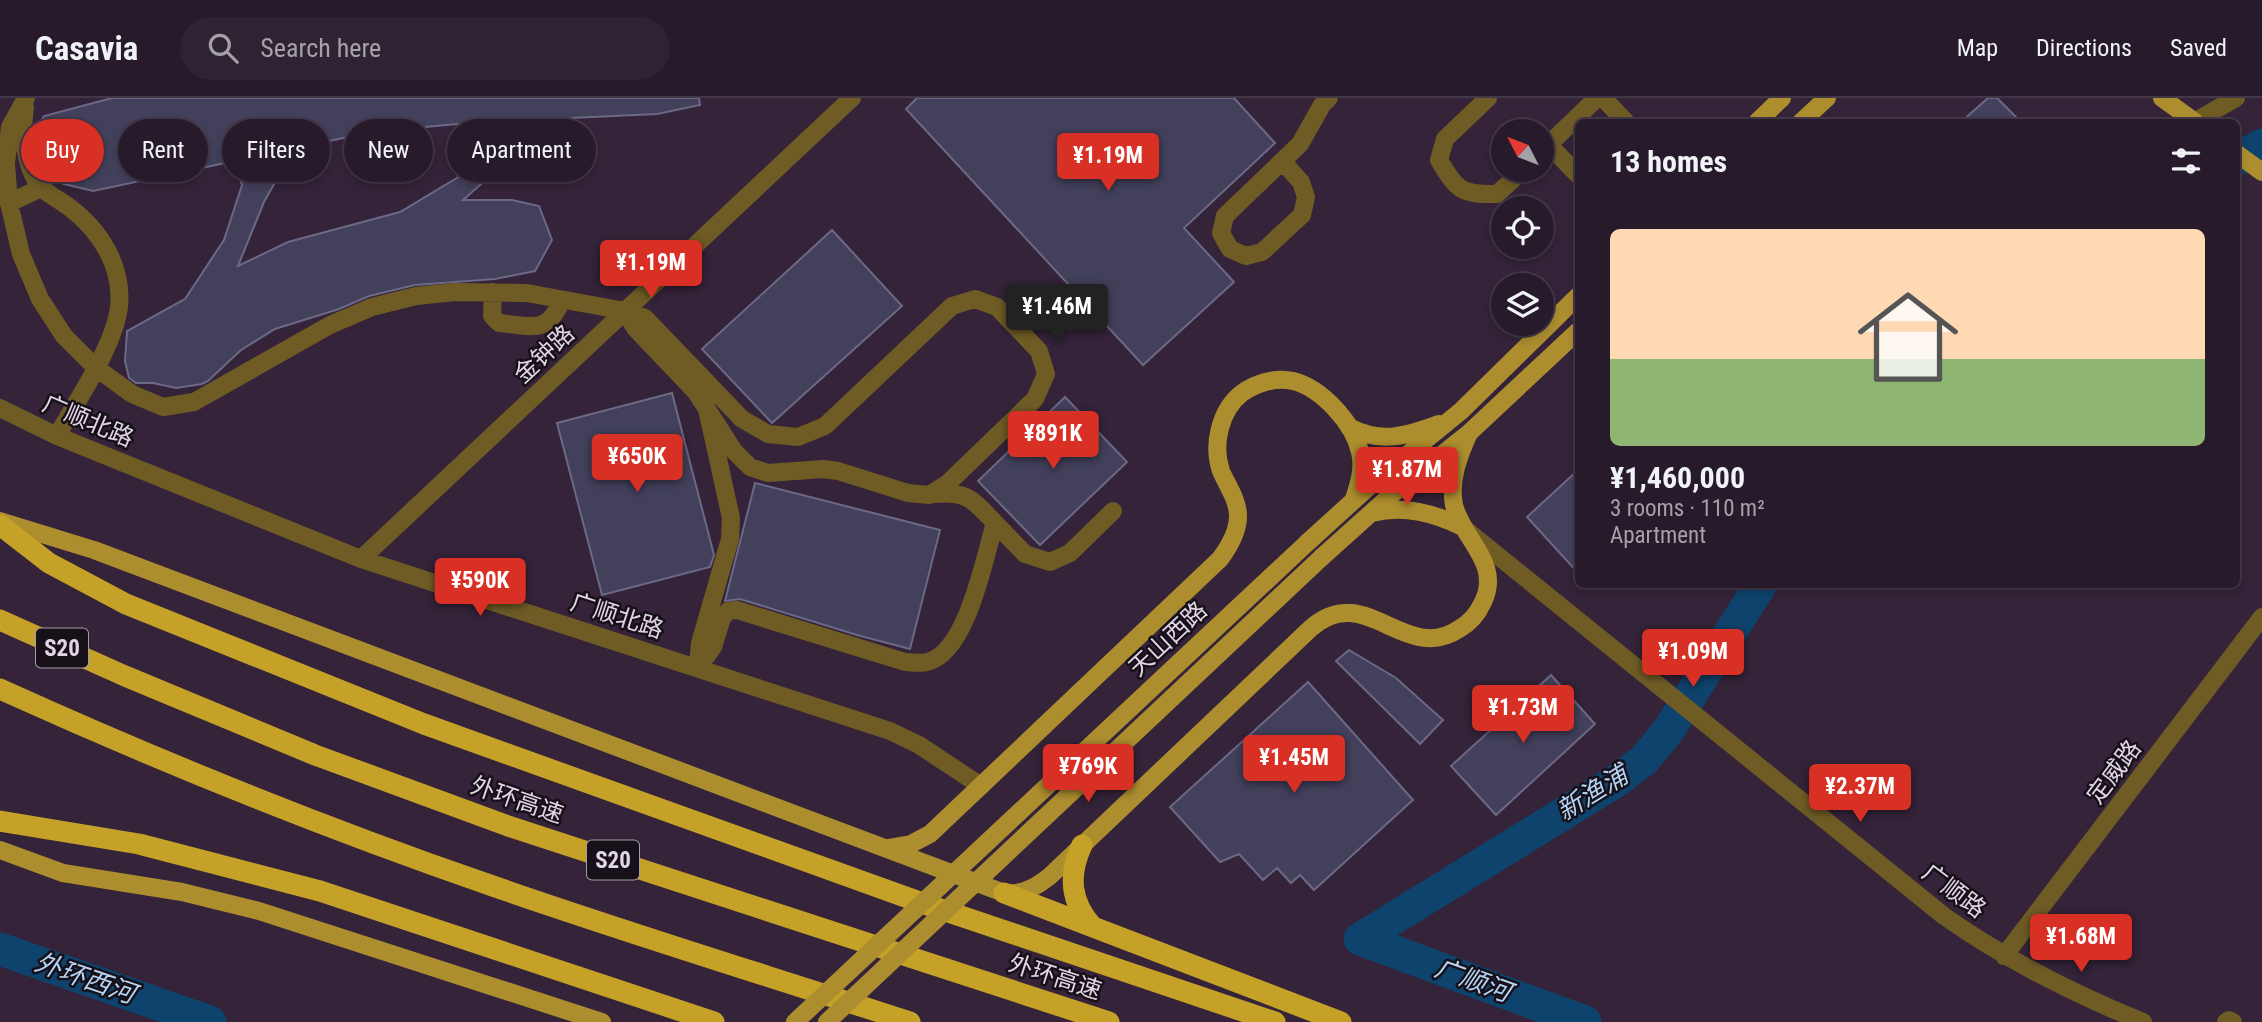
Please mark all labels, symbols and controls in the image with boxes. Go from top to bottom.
search box [180,17,670,80]
text: Casavia [35,29,138,68]
icon: search [204,29,242,67]
text: Search here [260,33,381,63]
text: Map [1957,34,1998,62]
text: Directions [2036,34,2132,62]
text: Saved [2170,34,2227,62]
chip: Buy [21,119,104,182]
chip: Rent [118,119,208,182]
chip: Filters [222,119,330,182]
chip: New [344,119,433,182]
chip: Apartment [447,119,596,182]
north arrow [1491,119,1554,182]
map controls [1491,119,1554,336]
pin: ¥1.19M [1051,134,1165,193]
text: ¥1.19M [1073,142,1143,169]
icon: filters [2167,142,2205,180]
text: 13 homes [1610,144,1727,179]
button: locate [1491,196,1554,259]
pin: ¥1.19M [594,240,708,300]
text: ¥1.19M [616,249,686,276]
button: layers [1491,273,1554,336]
icon: home [1845,274,1971,400]
pin: ¥1.46M [1000,285,1114,344]
text: ¥1.46M [1022,293,1092,320]
street label: 金钟路 [508,319,580,389]
street label: 广顺北路 [38,389,138,453]
pin: ¥891K [1004,412,1102,471]
text: ¥891K [1024,420,1082,447]
pin: ¥650K [588,434,686,494]
text: ¥650K [608,443,666,470]
pin: ¥1.87M [1350,448,1464,507]
text: ¥1.87M [1372,456,1442,483]
text: ¥1,460,000 [1610,460,1745,495]
text: 3 rooms · 110 m² [1610,495,1765,522]
text: Apartment [1610,522,1706,549]
pin: ¥590K [431,559,529,618]
text: ¥590K [451,567,509,594]
street label: 广顺北路 [567,588,667,644]
street label: 天山西路 [1123,596,1213,682]
road number: S20 [36,628,88,668]
pin: ¥1.09M [1636,630,1750,689]
text: ¥1.09M [1658,638,1728,665]
pin: ¥1.73M [1466,686,1580,745]
text: ¥1.73M [1488,694,1558,721]
street label: 定威路 [2081,735,2147,809]
pin: ¥1.45M [1237,736,1351,795]
pin: ¥769K [1039,744,1137,804]
text: ¥1.45M [1259,744,1329,771]
text: ¥769K [1059,753,1117,780]
water label: 新渔浦 [1551,757,1636,826]
pin: ¥2.37M [1803,764,1917,824]
street label: 外环高速 [467,771,567,829]
text: ¥2.37M [1825,773,1895,800]
road number: S20 [587,840,639,880]
street label: 广顺路 [1917,858,1991,924]
pin: ¥1.68M [2024,914,2138,974]
text: ¥1.68M [2046,923,2116,950]
water label: 外环西河 [31,947,144,1011]
street label: 外环高速 [1005,949,1105,1005]
water label: 广顺河 [1431,953,1519,1009]

